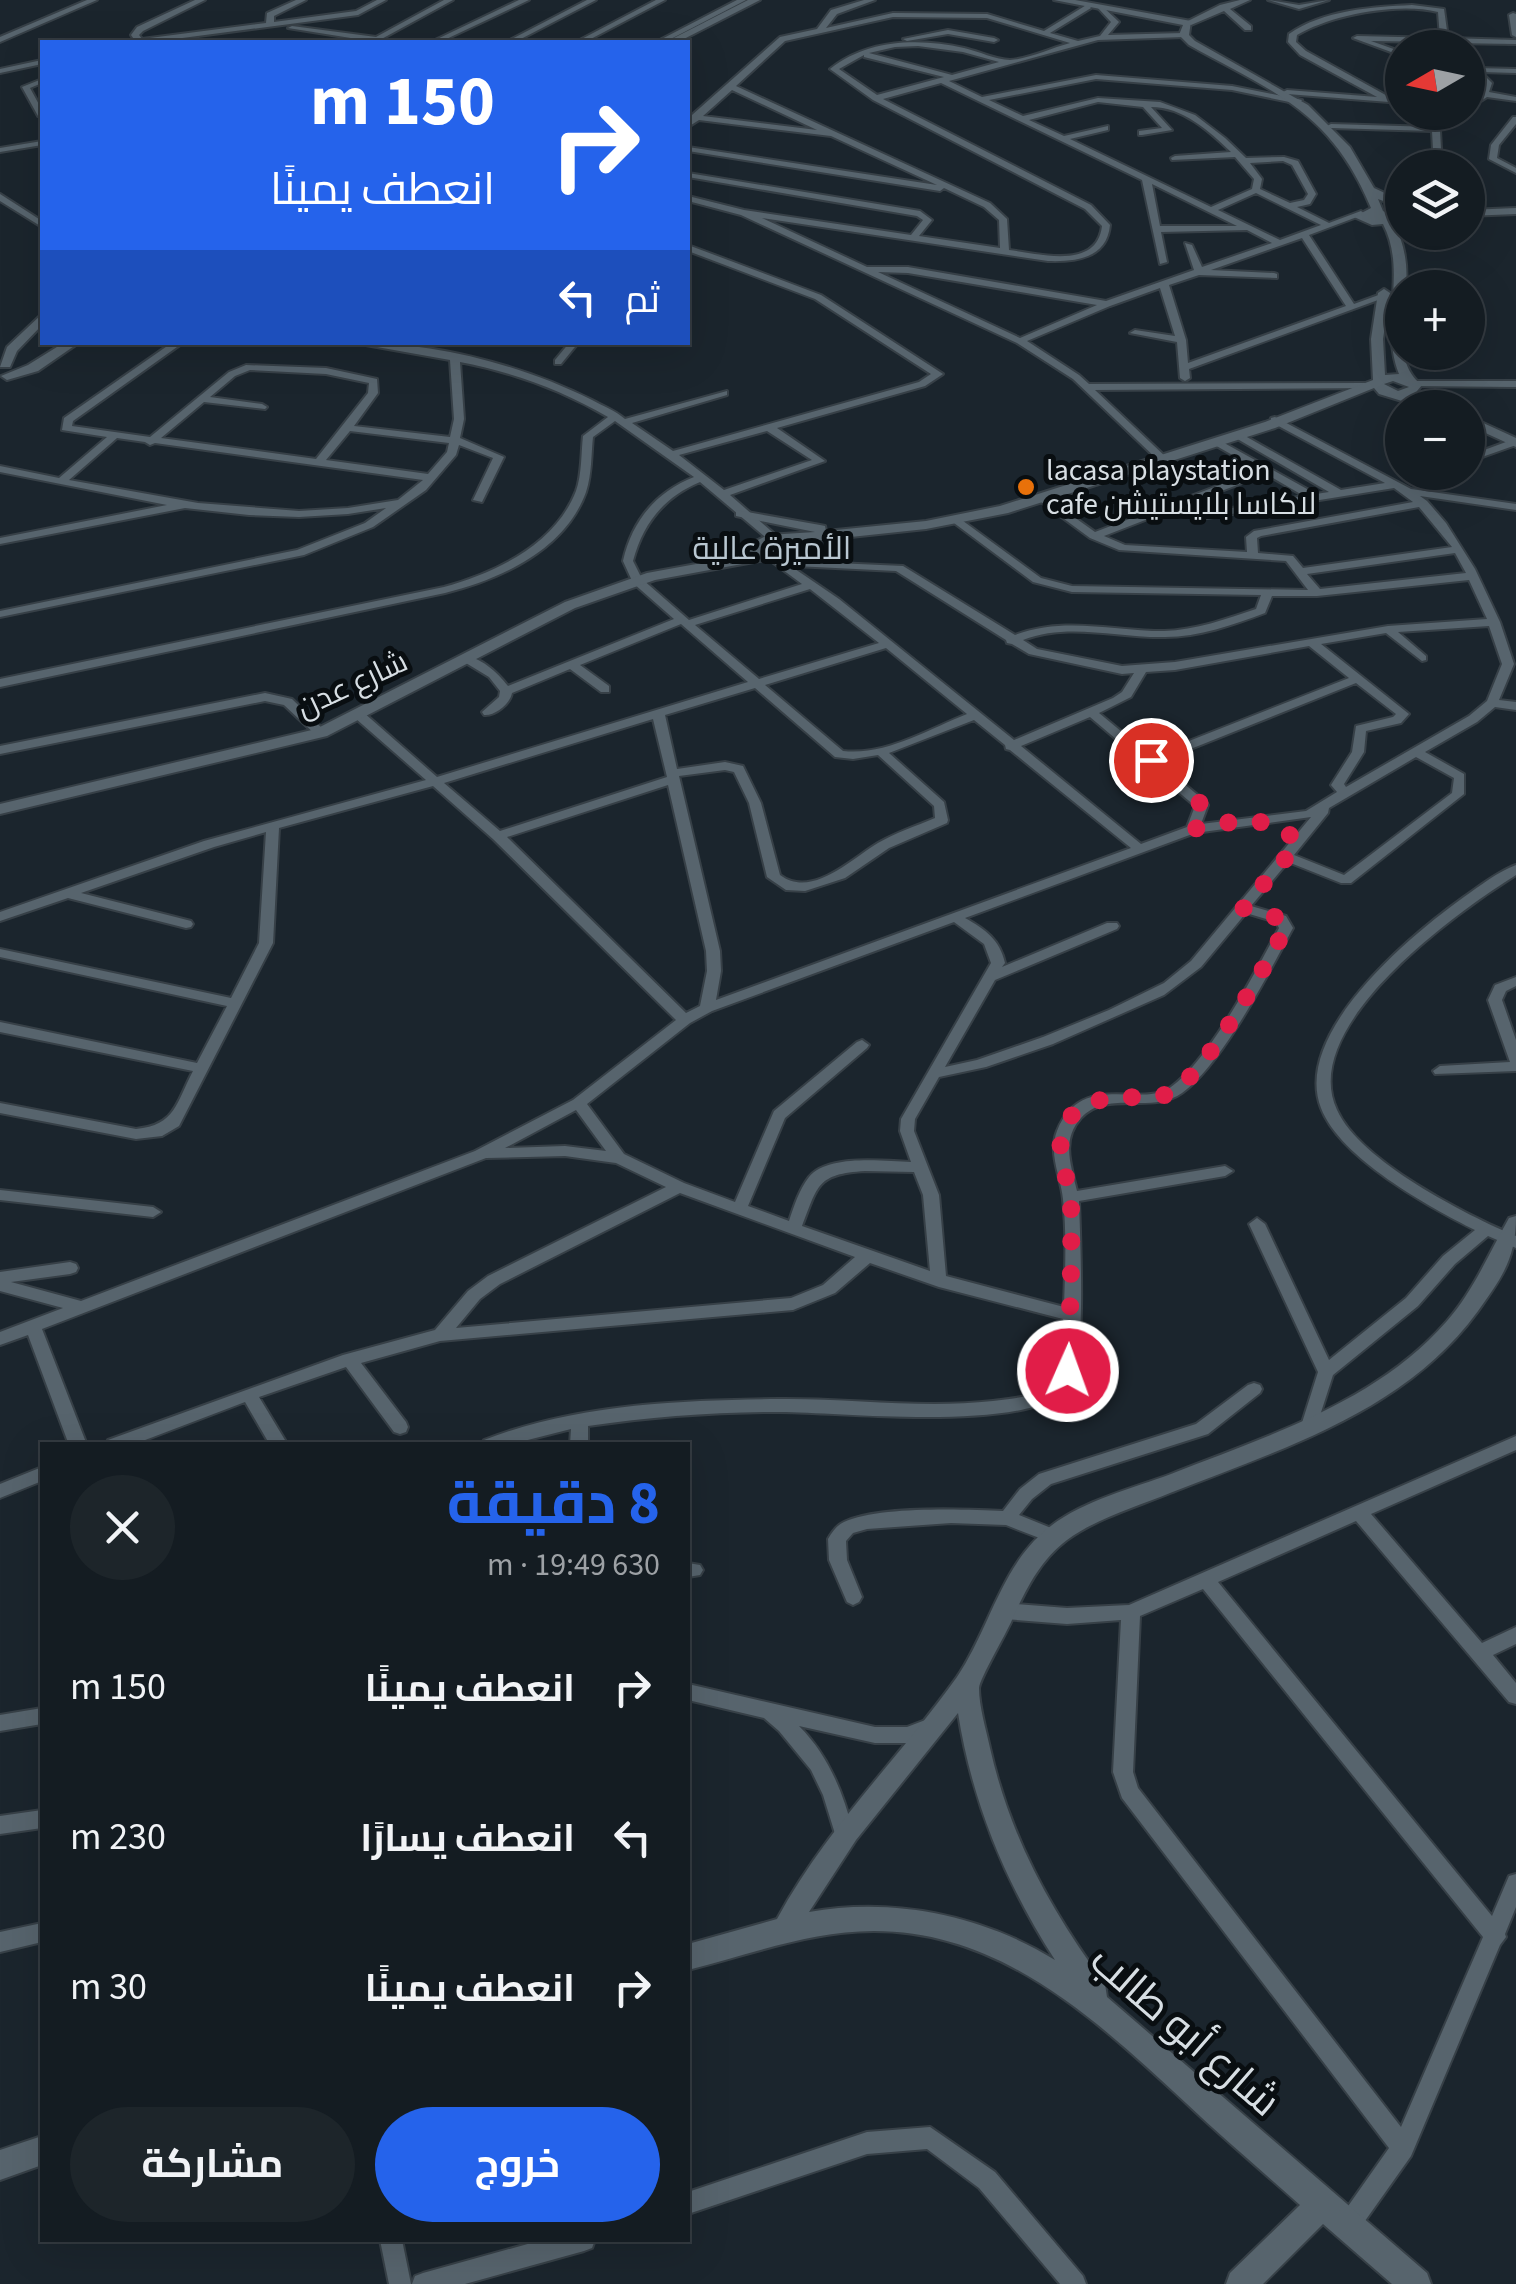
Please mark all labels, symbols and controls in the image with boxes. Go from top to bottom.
north arrow [1385,30,1485,130]
map controls [1385,30,1485,490]
text: 150 m [310,52,495,152]
icon: right [530,80,660,210]
button: layers [1385,150,1485,250]
text: انعطف يمينًا [270,158,495,222]
icon: left [550,270,605,325]
button: + [1385,270,1485,370]
text: ثم [625,273,660,327]
button: − [1385,390,1485,490]
place label: lacasa playstation cafe لاكاسا بلايستيشن [1046,449,1316,526]
marker: lacasa playstation cafe لاكاسا بلايستيشن [1015,476,1037,498]
district label: الأميرة عالية [693,526,851,572]
street label: شارع عدن [290,640,415,729]
pin [1109,718,1194,803]
icon: arrive [1124,733,1179,788]
position arrow [1016,1319,1120,1423]
text: 8 دقيقة [447,1462,660,1547]
button: close [70,1475,175,1580]
text: 630 m · 19:49 [487,1542,660,1588]
text: 150 m [70,1660,166,1714]
icon: right [605,1660,660,1715]
text: انعطف يمينًا [365,1662,575,1716]
text: 230 m [70,1810,166,1864]
icon: left [605,1810,660,1865]
text: انعطف يسارًا [360,1812,575,1866]
street label: شارع أبو طالب [1077,1932,1293,2131]
text: 30 m [70,1960,147,2014]
icon: right [605,1960,660,2015]
text: انعطف يمينًا [365,1962,575,2016]
button: مشاركة [70,2107,355,2222]
button: خروج [375,2107,660,2222]

